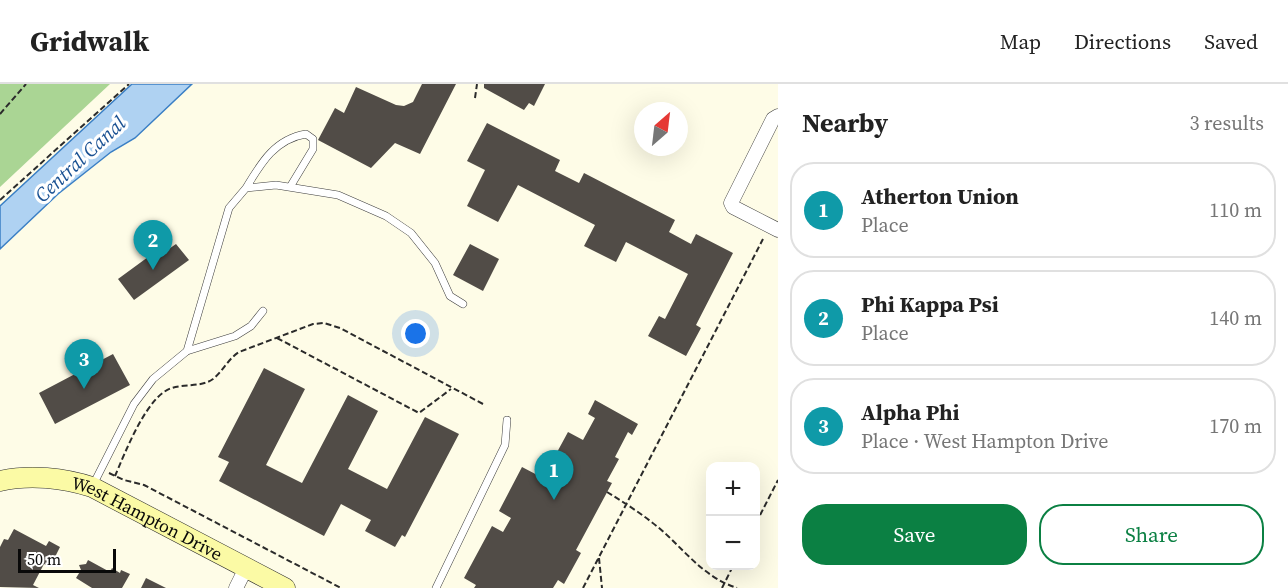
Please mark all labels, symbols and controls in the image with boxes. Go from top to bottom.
text: Gridwalk [30,22,149,60]
text: Map [1000,27,1041,56]
text: Directions [1074,27,1171,56]
text: Saved [1204,27,1258,56]
north arrow [634,102,688,156]
text: Nearby [802,105,888,141]
water label: Central Canal [28,109,132,208]
text: 3 results [1189,109,1264,137]
text: Atherton Union [861,181,1019,211]
text: 1 [818,196,829,224]
text: 110 m [1209,196,1262,224]
text: Place [861,211,909,239]
pin: 2 [134,220,172,270]
text: Phi Kappa Psi [861,289,999,319]
text: 2 [818,304,829,332]
text: 140 m [1209,304,1262,332]
your location [401,319,430,348]
text: Place [861,319,909,347]
pin: 3 [64,340,104,389]
text: Alpha Phi [861,397,960,427]
text: 3 [818,412,829,440]
text: 170 m [1209,412,1262,440]
text: Place · West Hampton Drive [861,427,1108,455]
pin: 1 [534,450,574,500]
map controls [706,462,760,570]
button: + [706,462,760,516]
street label: West Hampton Drive [69,469,227,566]
button: Save [802,504,1027,565]
button: Share [1039,504,1264,565]
button: − [706,516,760,570]
scale bar [18,546,116,574]
text: 50 m [27,548,61,570]

